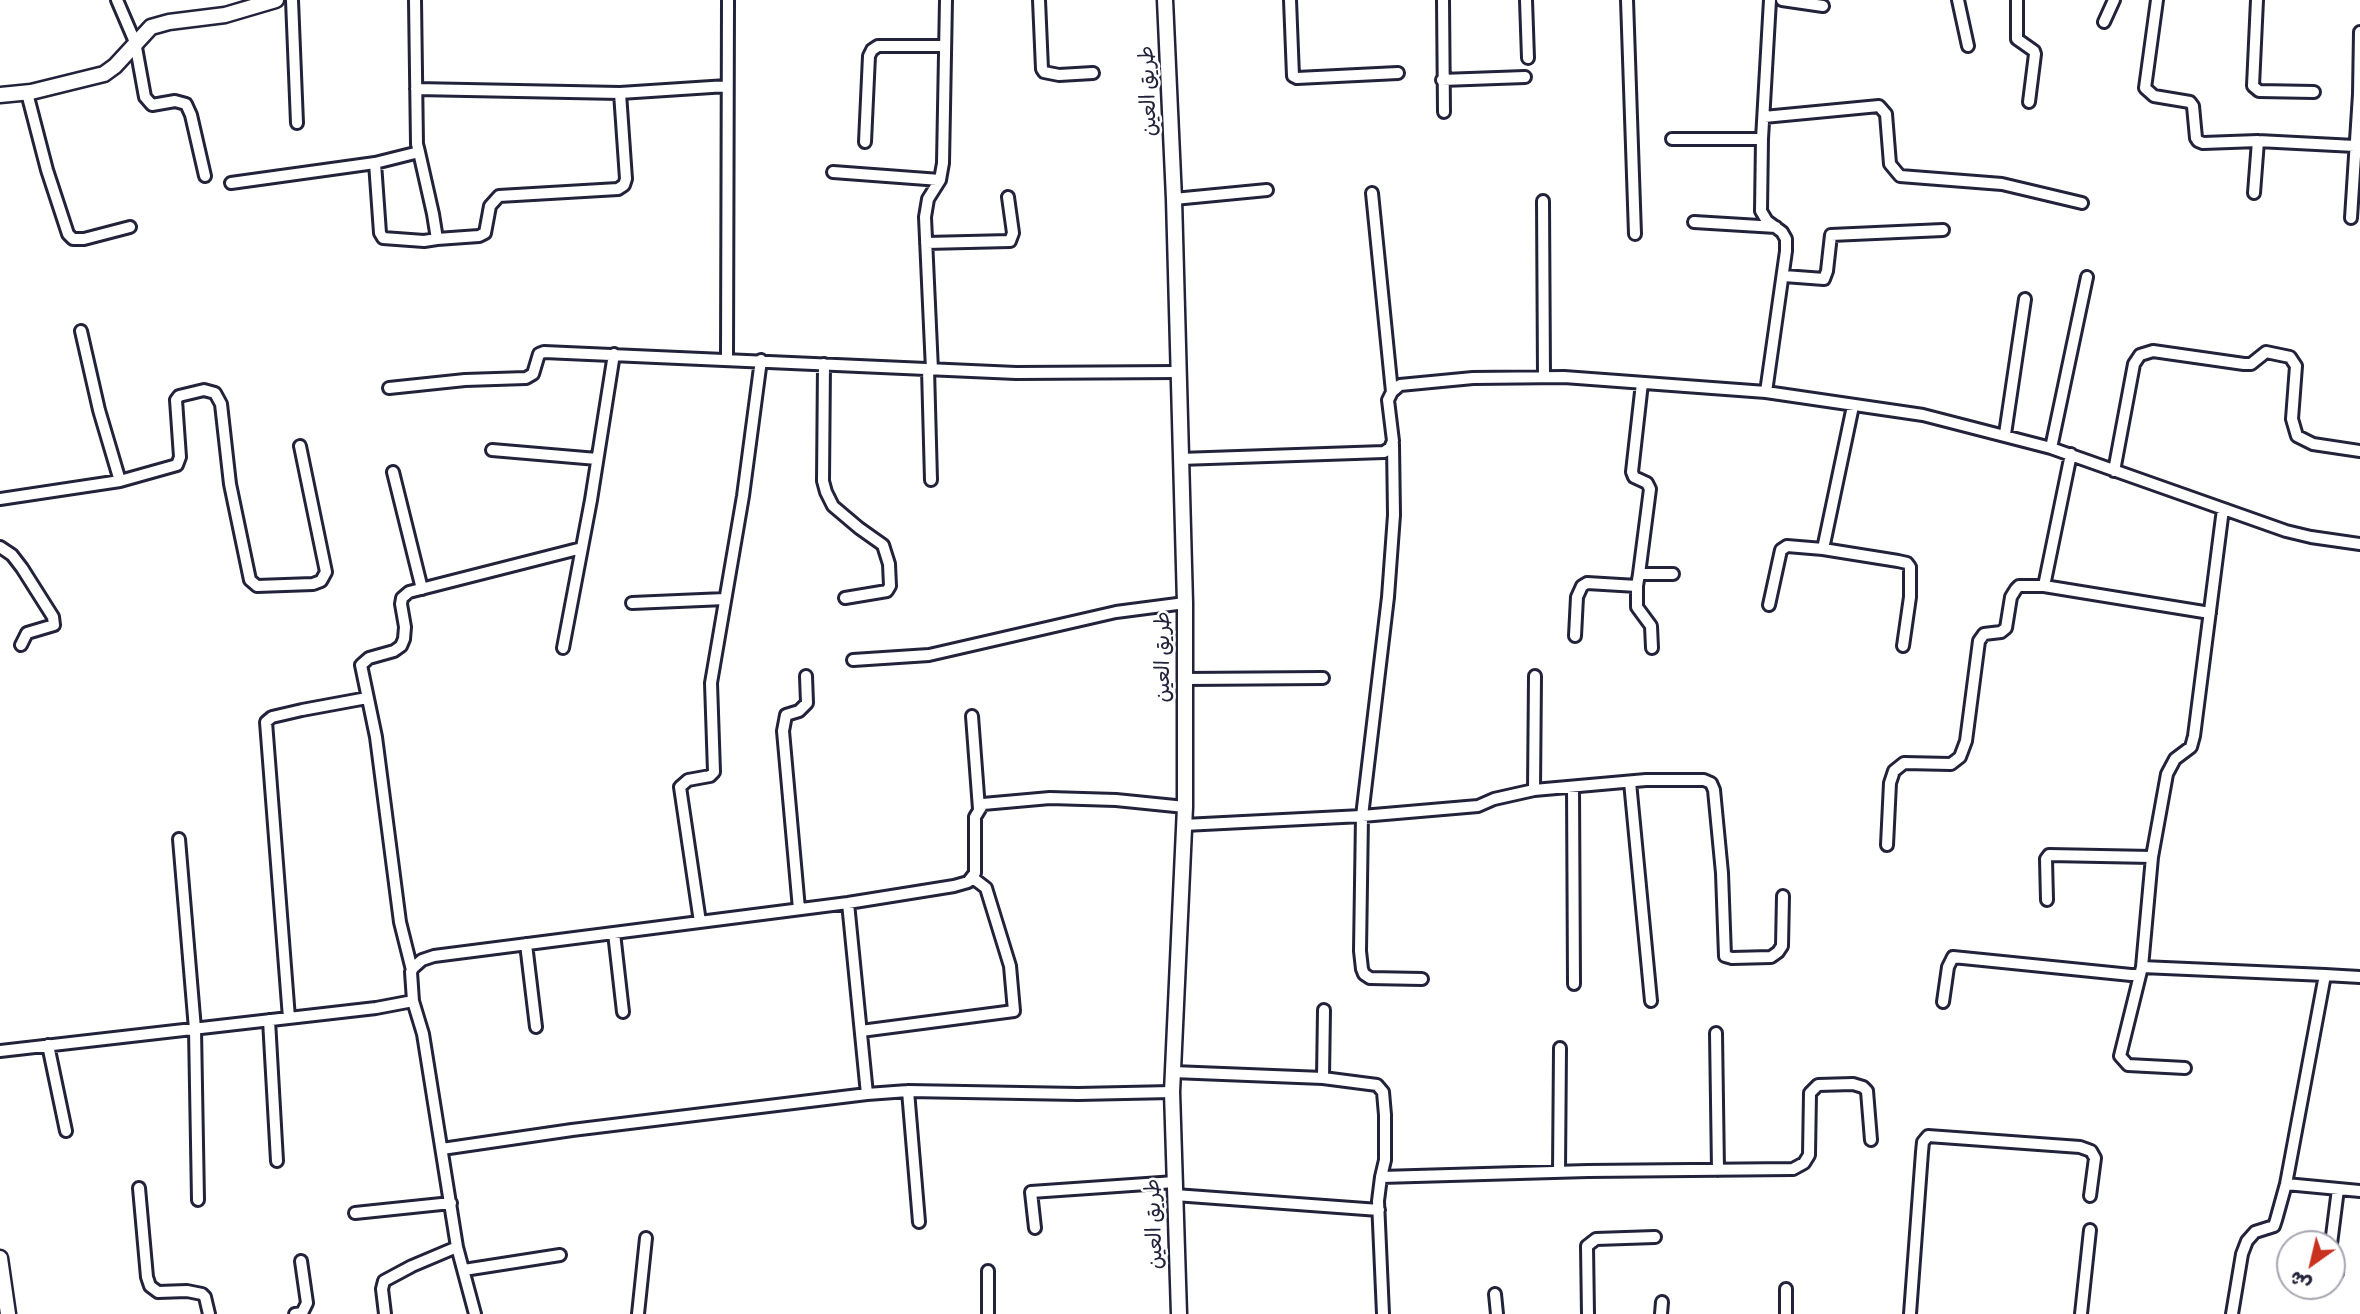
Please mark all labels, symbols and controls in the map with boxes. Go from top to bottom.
street label: طريق العين [1135,45,1163,137]
street label: طريق العين [1151,611,1177,703]
street label: طريق العين [1141,1178,1169,1270]
north arrow [2276,1230,2346,1300]
text: ش [2285,1265,2316,1297]

